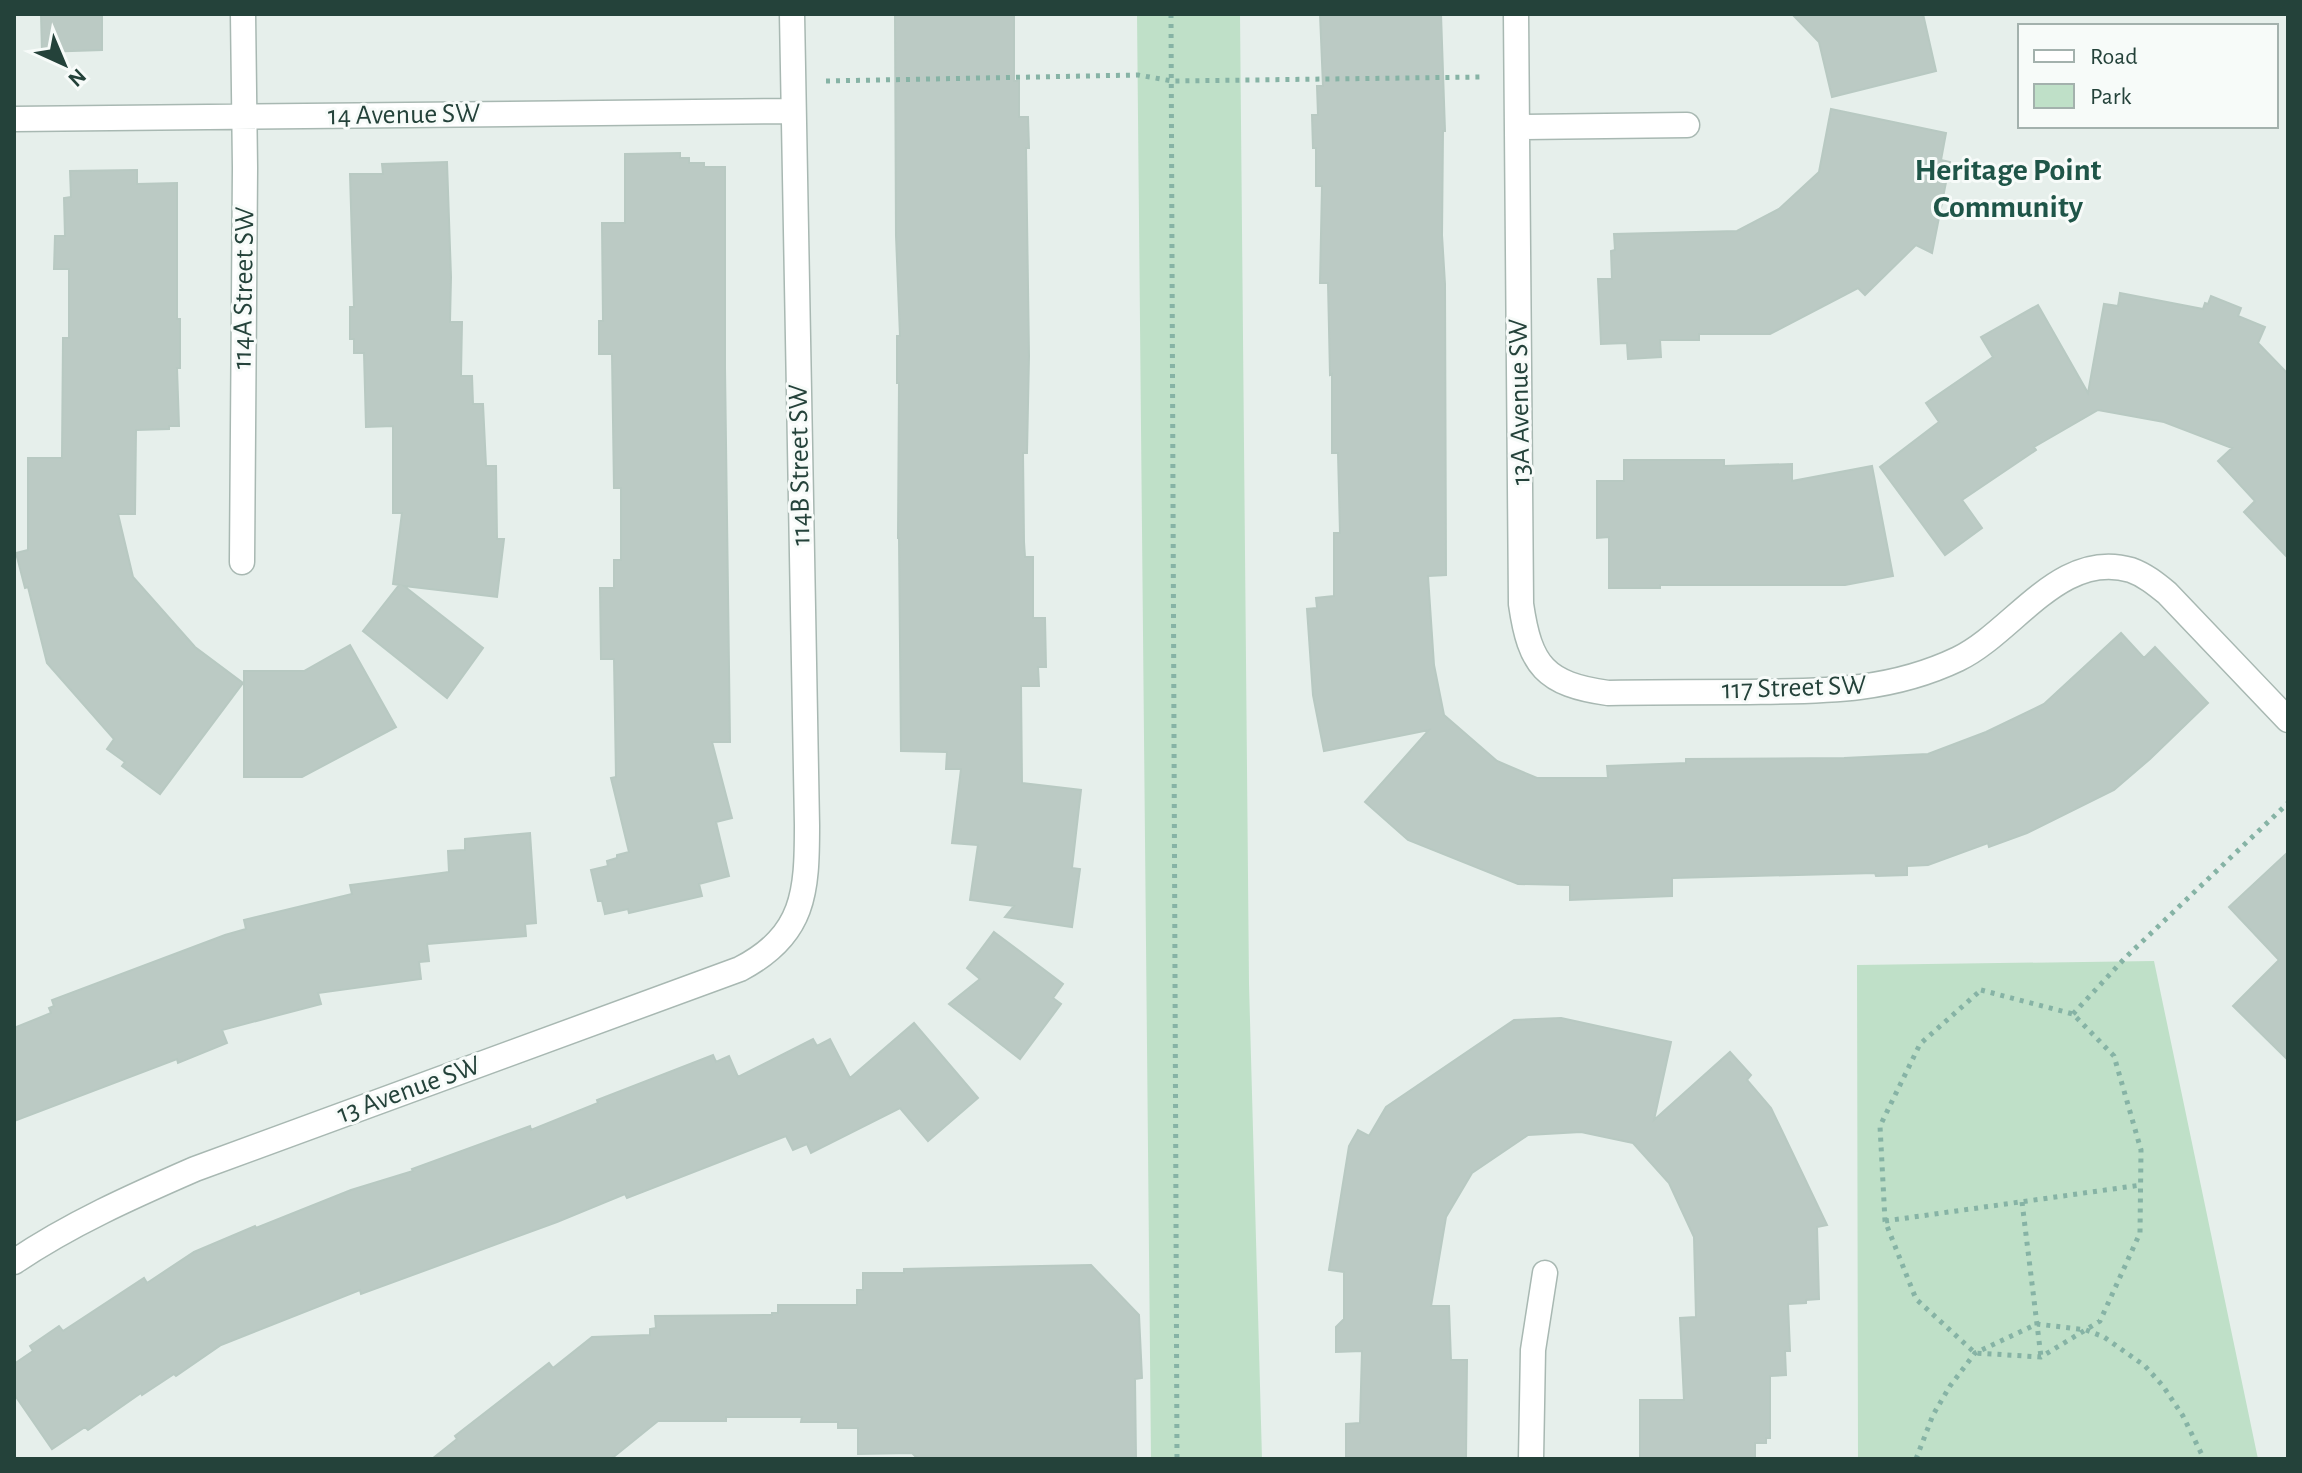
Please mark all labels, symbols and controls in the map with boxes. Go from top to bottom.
north arrow [24,24,104,104]
legend [2018,24,2278,128]
text: Road [2090,45,2138,69]
text: N [64,64,90,91]
text: Park [2090,85,2131,109]
street label: 14 Avenue SW [328,100,480,130]
district label: Heritage Point Community [1915,154,2102,223]
street label: 114A Street SW [229,207,259,369]
street label: 13A Avenue SW [1505,319,1535,485]
street label: 114B Street SW [785,384,815,546]
street label: 117 Street SW [1721,671,1867,705]
street label: 13 Avenue SW [334,1051,484,1129]

